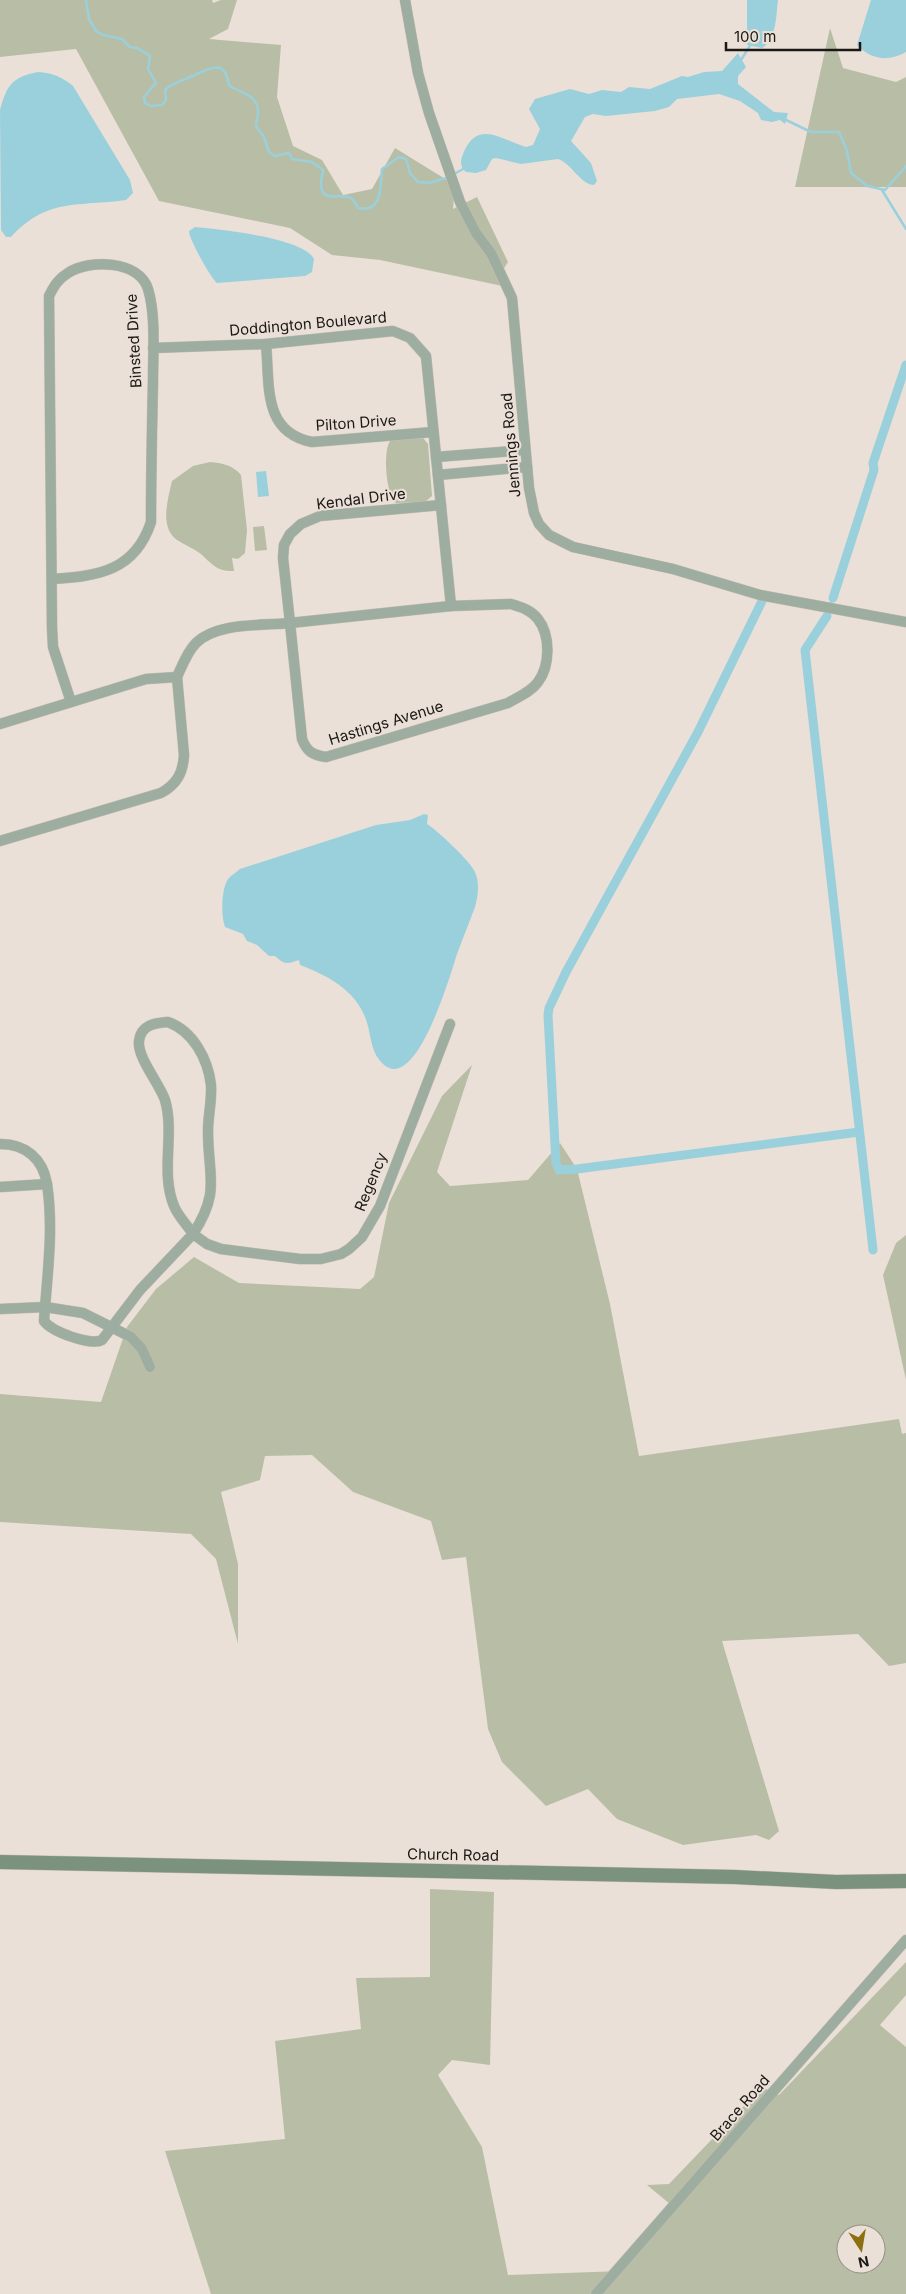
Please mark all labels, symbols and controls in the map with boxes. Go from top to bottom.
scale bar [726,20,860,52]
text: 100 m [734,27,776,46]
street label: Binsted Drive [122,293,145,389]
street label: Doddington Boulevard [228,307,387,340]
street label: Jennings Road [496,392,525,498]
street label: Pilton Drive [315,410,397,435]
street label: Kendal Drive [315,484,407,513]
street label: Hastings Avenue [326,696,445,749]
street label: Regency [350,1149,391,1214]
street label: Church Road [407,1844,499,1865]
street label: Brace Road [706,2071,774,2145]
north arrow [836,2224,886,2274]
text: N [857,2253,871,2272]

